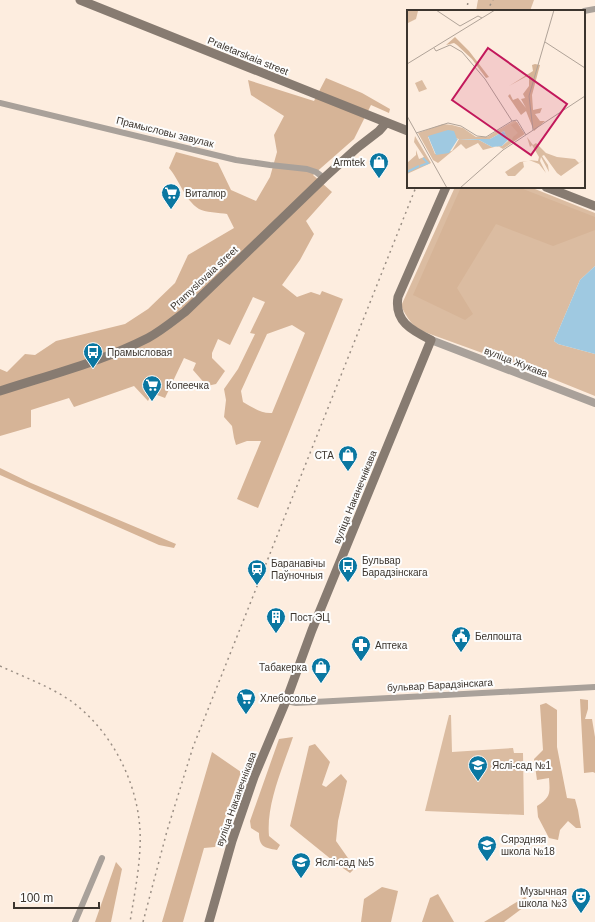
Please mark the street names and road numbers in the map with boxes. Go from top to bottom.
street label: Praletarskaia street [206,35,290,77]
street label: Прамысловы завулак [115,115,215,150]
street label: Pramyslovaia street [168,244,240,312]
street label: вуліца Жукава [483,345,550,379]
street label: вуліца Наканечнікава [331,448,379,545]
street label: бульвар Барадзінскага [387,677,494,693]
street label: вуліца Наканечнікава [214,750,258,848]

